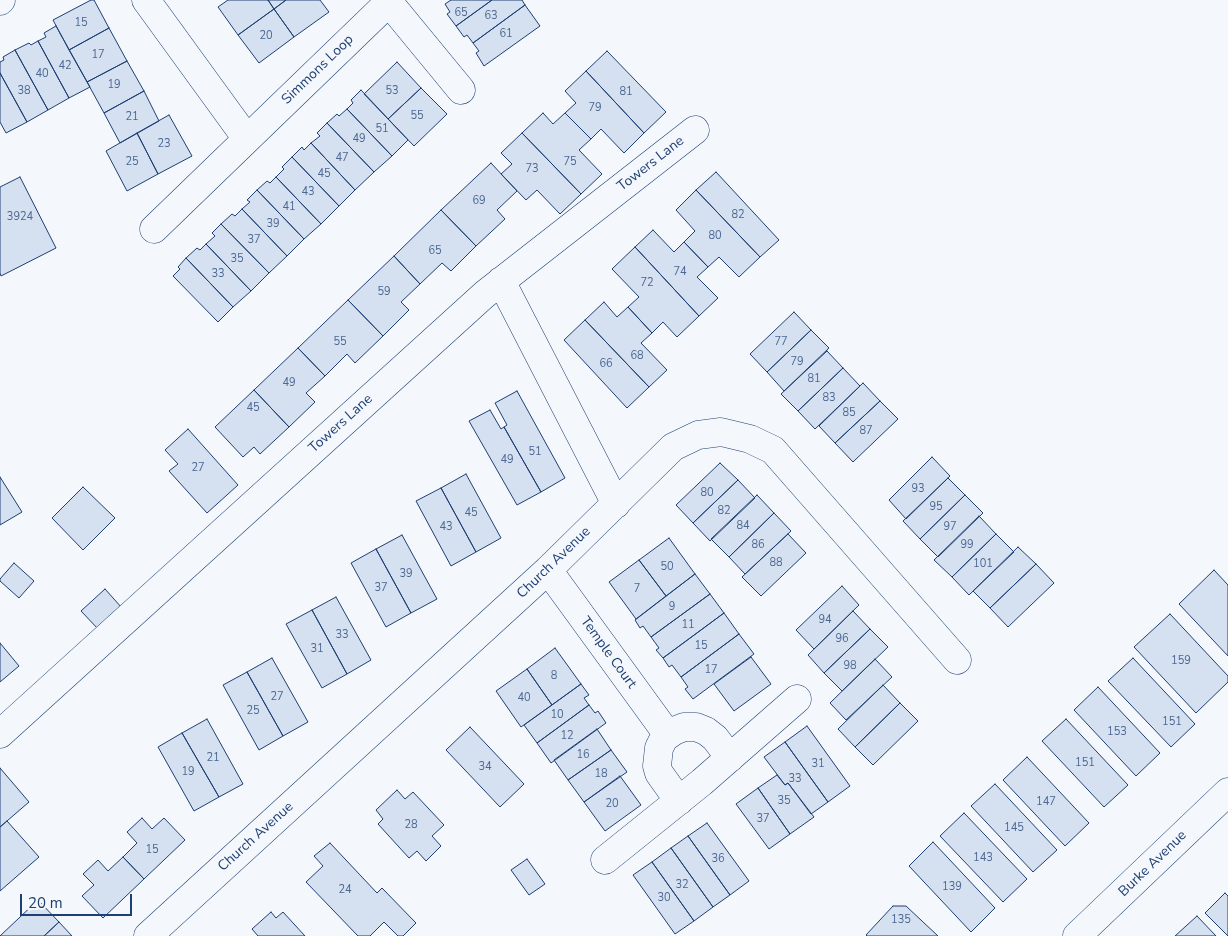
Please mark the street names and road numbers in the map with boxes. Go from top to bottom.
street label: Simmons Loop [279,32,357,108]
street label: Towers Lane [614,133,688,195]
street label: Towers Lane [306,391,376,457]
street label: Church Avenue [514,524,594,602]
street label: Temple Court [576,614,640,692]
street label: Church Avenue [215,799,297,875]
street label: Burke Avenue [1116,827,1190,901]

